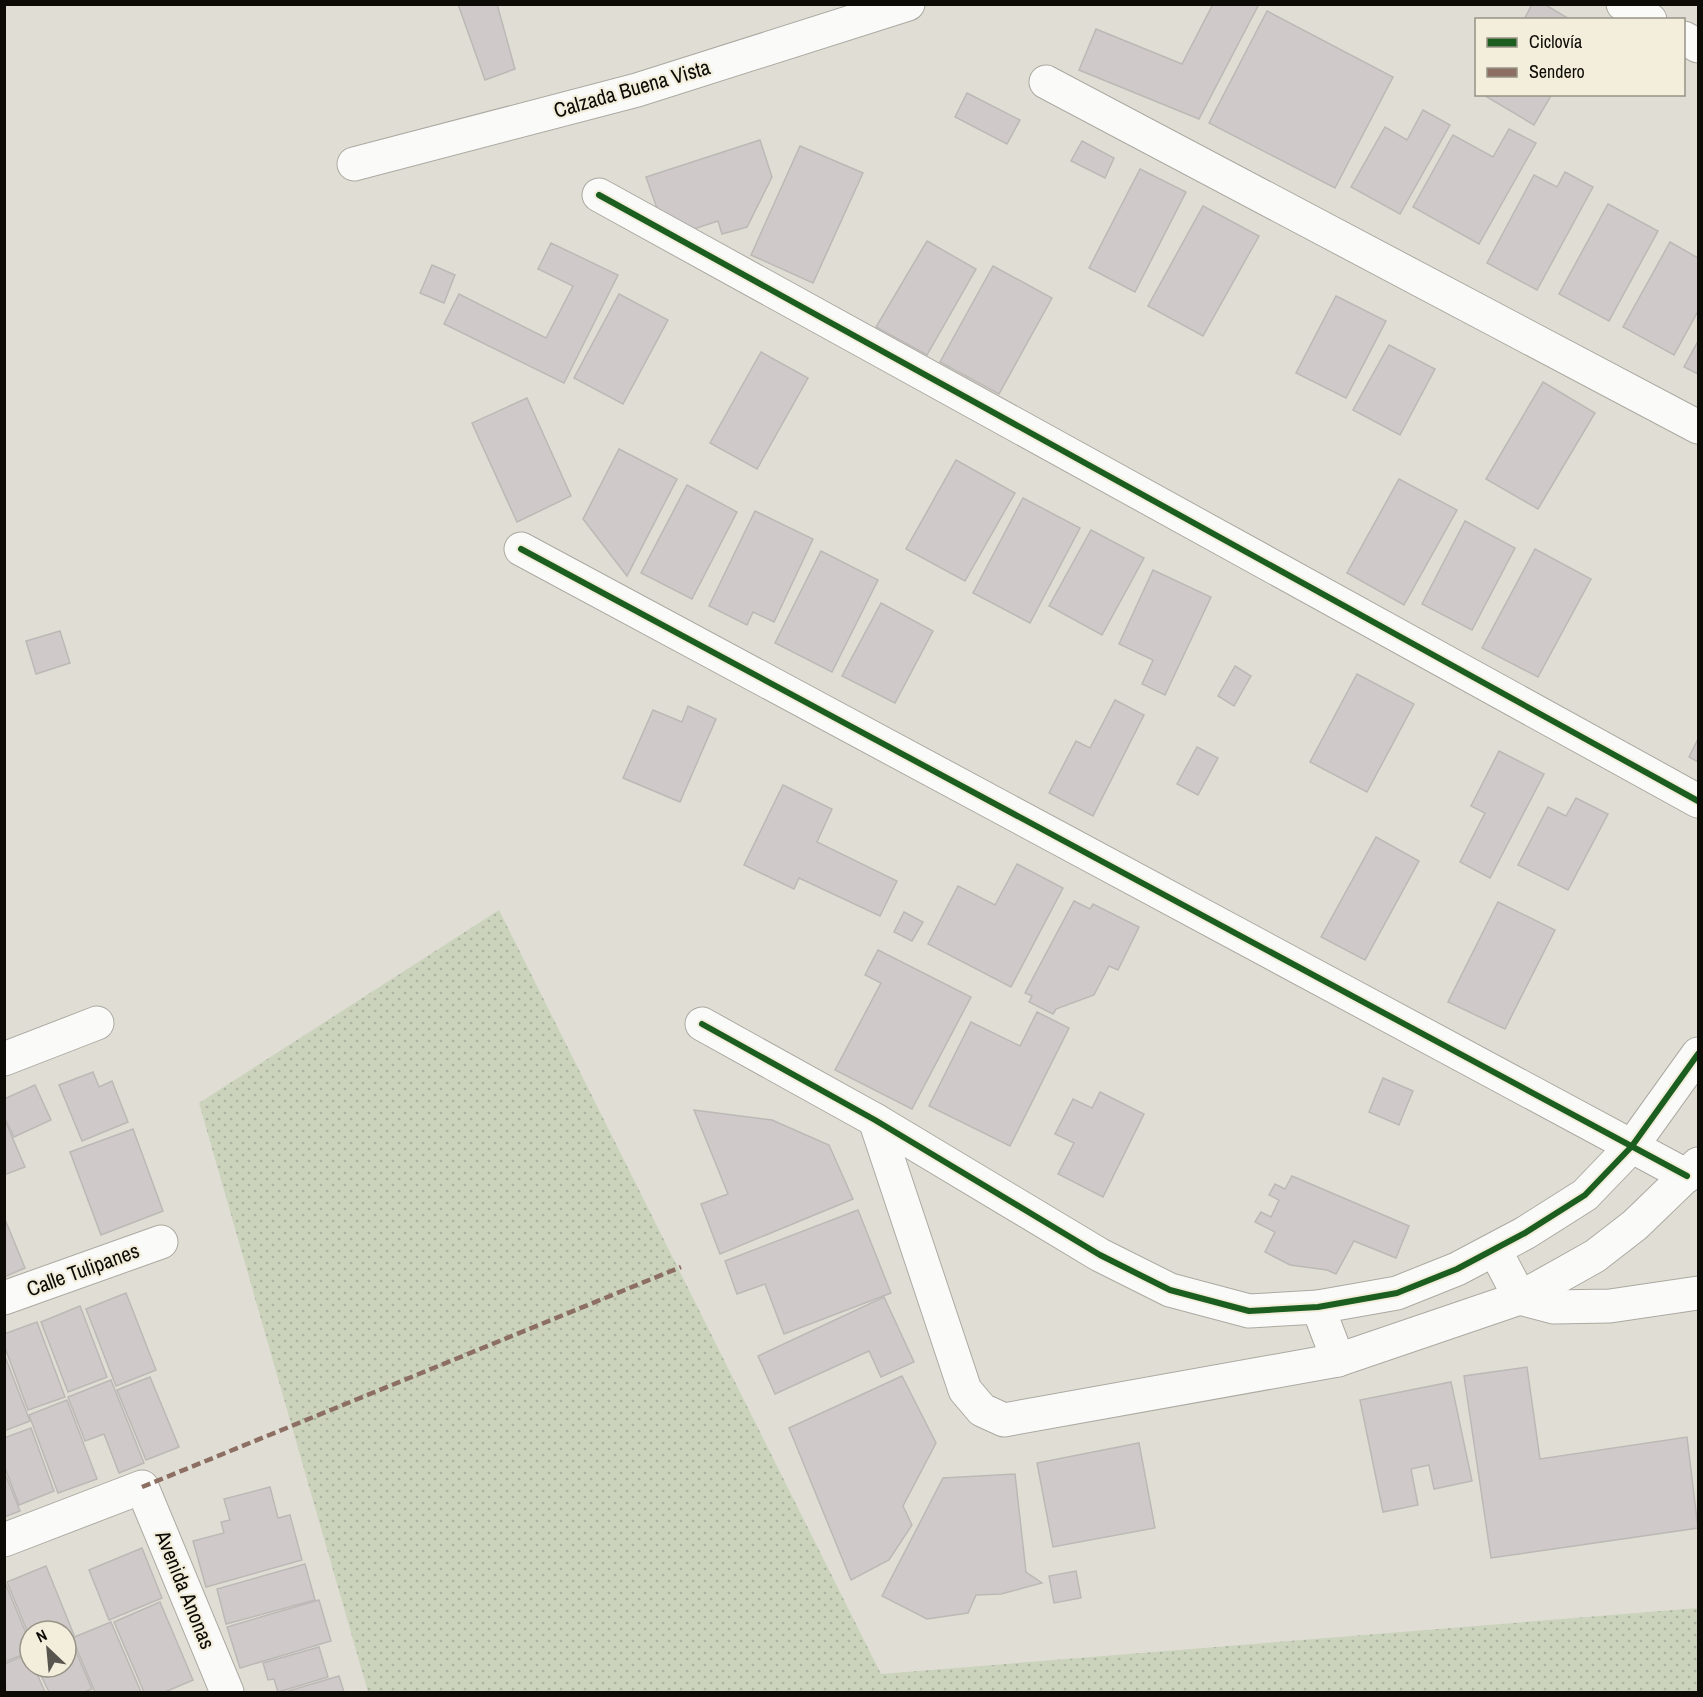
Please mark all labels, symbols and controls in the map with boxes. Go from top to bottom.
legend [1475,18,1685,96]
text: Ciclovía [1529,29,1582,54]
street label: Calzada Buena Vista [550,52,714,125]
text: Sendero [1529,59,1585,84]
street label: Calle Tulipanes [22,1236,143,1303]
street label: Avenida Anonas [148,1525,222,1653]
north arrow [18,1619,78,1679]
text: N [32,1624,51,1647]

